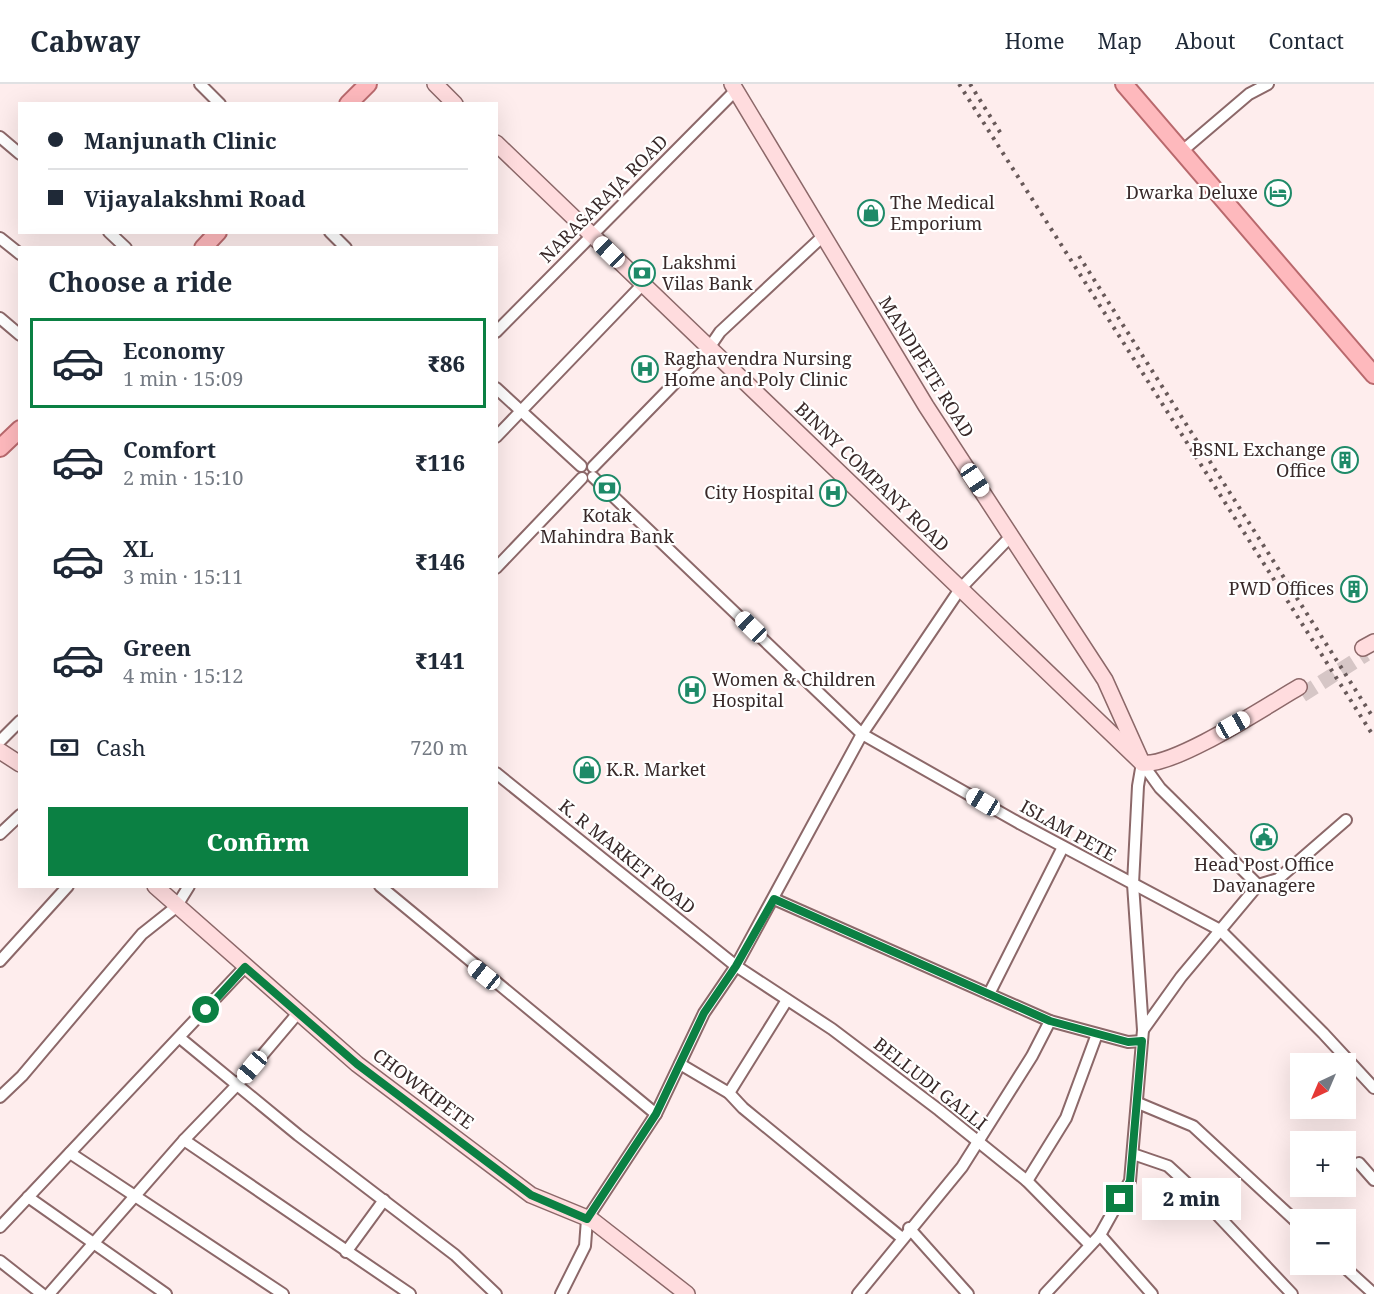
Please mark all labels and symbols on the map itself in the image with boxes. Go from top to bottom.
street label: NARASARAJA ROAD [534,129,672,267]
hotel icon: Dwarka Deluxe [1263,178,1293,208]
place label: Dwarka Deluxe [1126,180,1258,204]
place label: The Medical Emporium [890,190,995,235]
shop icon: The Medical Emporium [856,198,886,228]
car [590,233,628,271]
place label: Lakshmi Vilas Bank [662,250,753,295]
bank icon: Lakshmi Vilas Bank [627,258,657,288]
street label: MANDIPETE ROAD [874,291,980,442]
place label: Raghavendra Nursing Home and Poly Clinic [664,346,852,391]
hospital icon: Raghavendra Nursing Home and Poly Clinic [630,354,660,384]
street label: BINNY COMPANY ROAD [790,396,955,556]
place label: BSNL Exchange Office [1192,437,1326,482]
building icon: BSNL Exchange Office [1330,445,1360,475]
car [957,460,993,500]
bank icon: Kotak Mahindra Bank [592,473,622,503]
hospital icon: City Hospital [818,478,848,508]
place label: City Hospital [704,480,814,504]
place label: Kotak Mahindra Bank [540,503,674,548]
building icon: PWD Offices [1339,574,1369,604]
place label: PWD Offices [1229,576,1334,600]
car [732,608,770,646]
place label: Women & Children Hospital [712,667,876,712]
hospital icon: Women & Children Hospital [677,675,707,705]
car [1213,708,1253,742]
shop icon: K.R. Market [572,755,602,785]
place label: K.R. Market [606,757,706,781]
car [963,785,1003,819]
street label: K. R MARKET ROAD [554,794,701,919]
street label: ISLAM PETE [1016,794,1121,866]
public building icon: Head Post Office Davanagere [1249,822,1279,852]
place label: Head Post Office Davanagere [1194,852,1334,897]
car [464,957,504,993]
route start [192,996,219,1023]
street label: BELLUDI GALLI [869,1031,992,1135]
street label: CHOWKIPETE [368,1042,479,1134]
car [234,1047,270,1087]
north arrow [1290,1053,1356,1119]
callout: 2 min [1141,1178,1240,1220]
route end [1106,1185,1133,1212]

